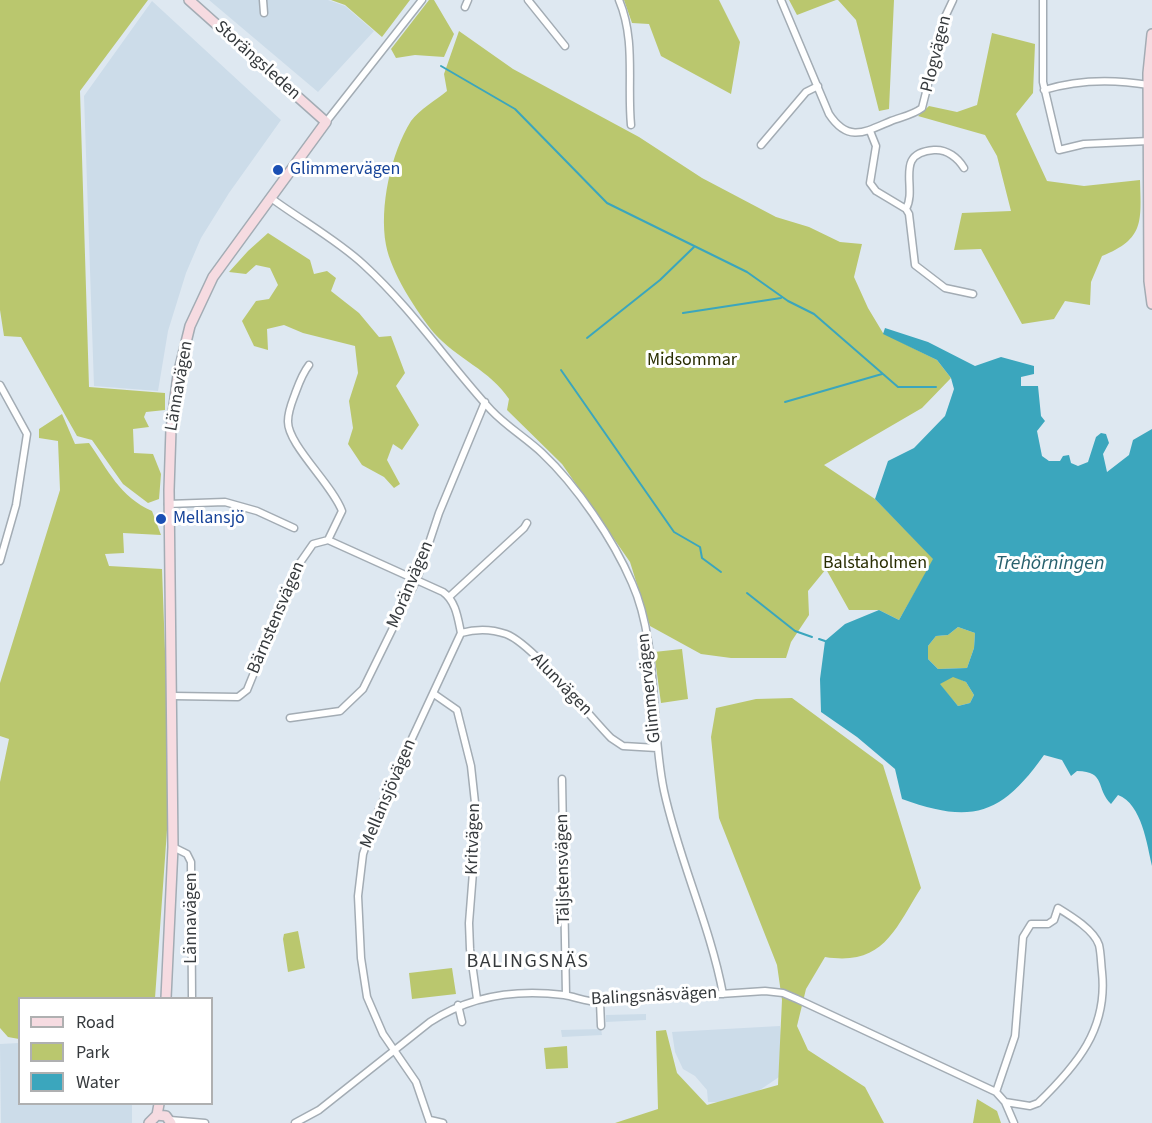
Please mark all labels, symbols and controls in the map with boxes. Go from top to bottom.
street label: Plogvägen [917,13,957,95]
street label: Storängsleden [209,17,305,105]
place label: Glimmervägen [290,159,400,181]
marker: Glimmervägen [271,163,285,177]
street label: Lännavägen [161,339,199,433]
park label: Midsommar [647,350,737,372]
place label: Mellansjö [173,508,245,530]
marker: Mellansjö [154,512,168,526]
street label: Moränvägen [383,538,439,632]
park label: Balstaholmen [823,553,927,575]
water label: Trehörningen [996,553,1104,577]
street label: Bärnstensvägen [244,559,310,677]
street label: Glimmervägen [633,632,667,744]
street label: Alunvägen [526,649,596,721]
street label: Mellansjövägen [356,736,422,852]
street label: Kritvägen [462,803,486,875]
street label: Täljstensvägen [552,813,576,925]
street label: Lännavägen [181,872,203,964]
district label: BALINGSNÄS [466,951,590,975]
street label: Balingsnäsvägen [590,983,718,1011]
legend [18,997,213,1105]
text: Road [76,1010,115,1035]
text: Park [76,1040,110,1065]
text: Water [76,1070,120,1095]

